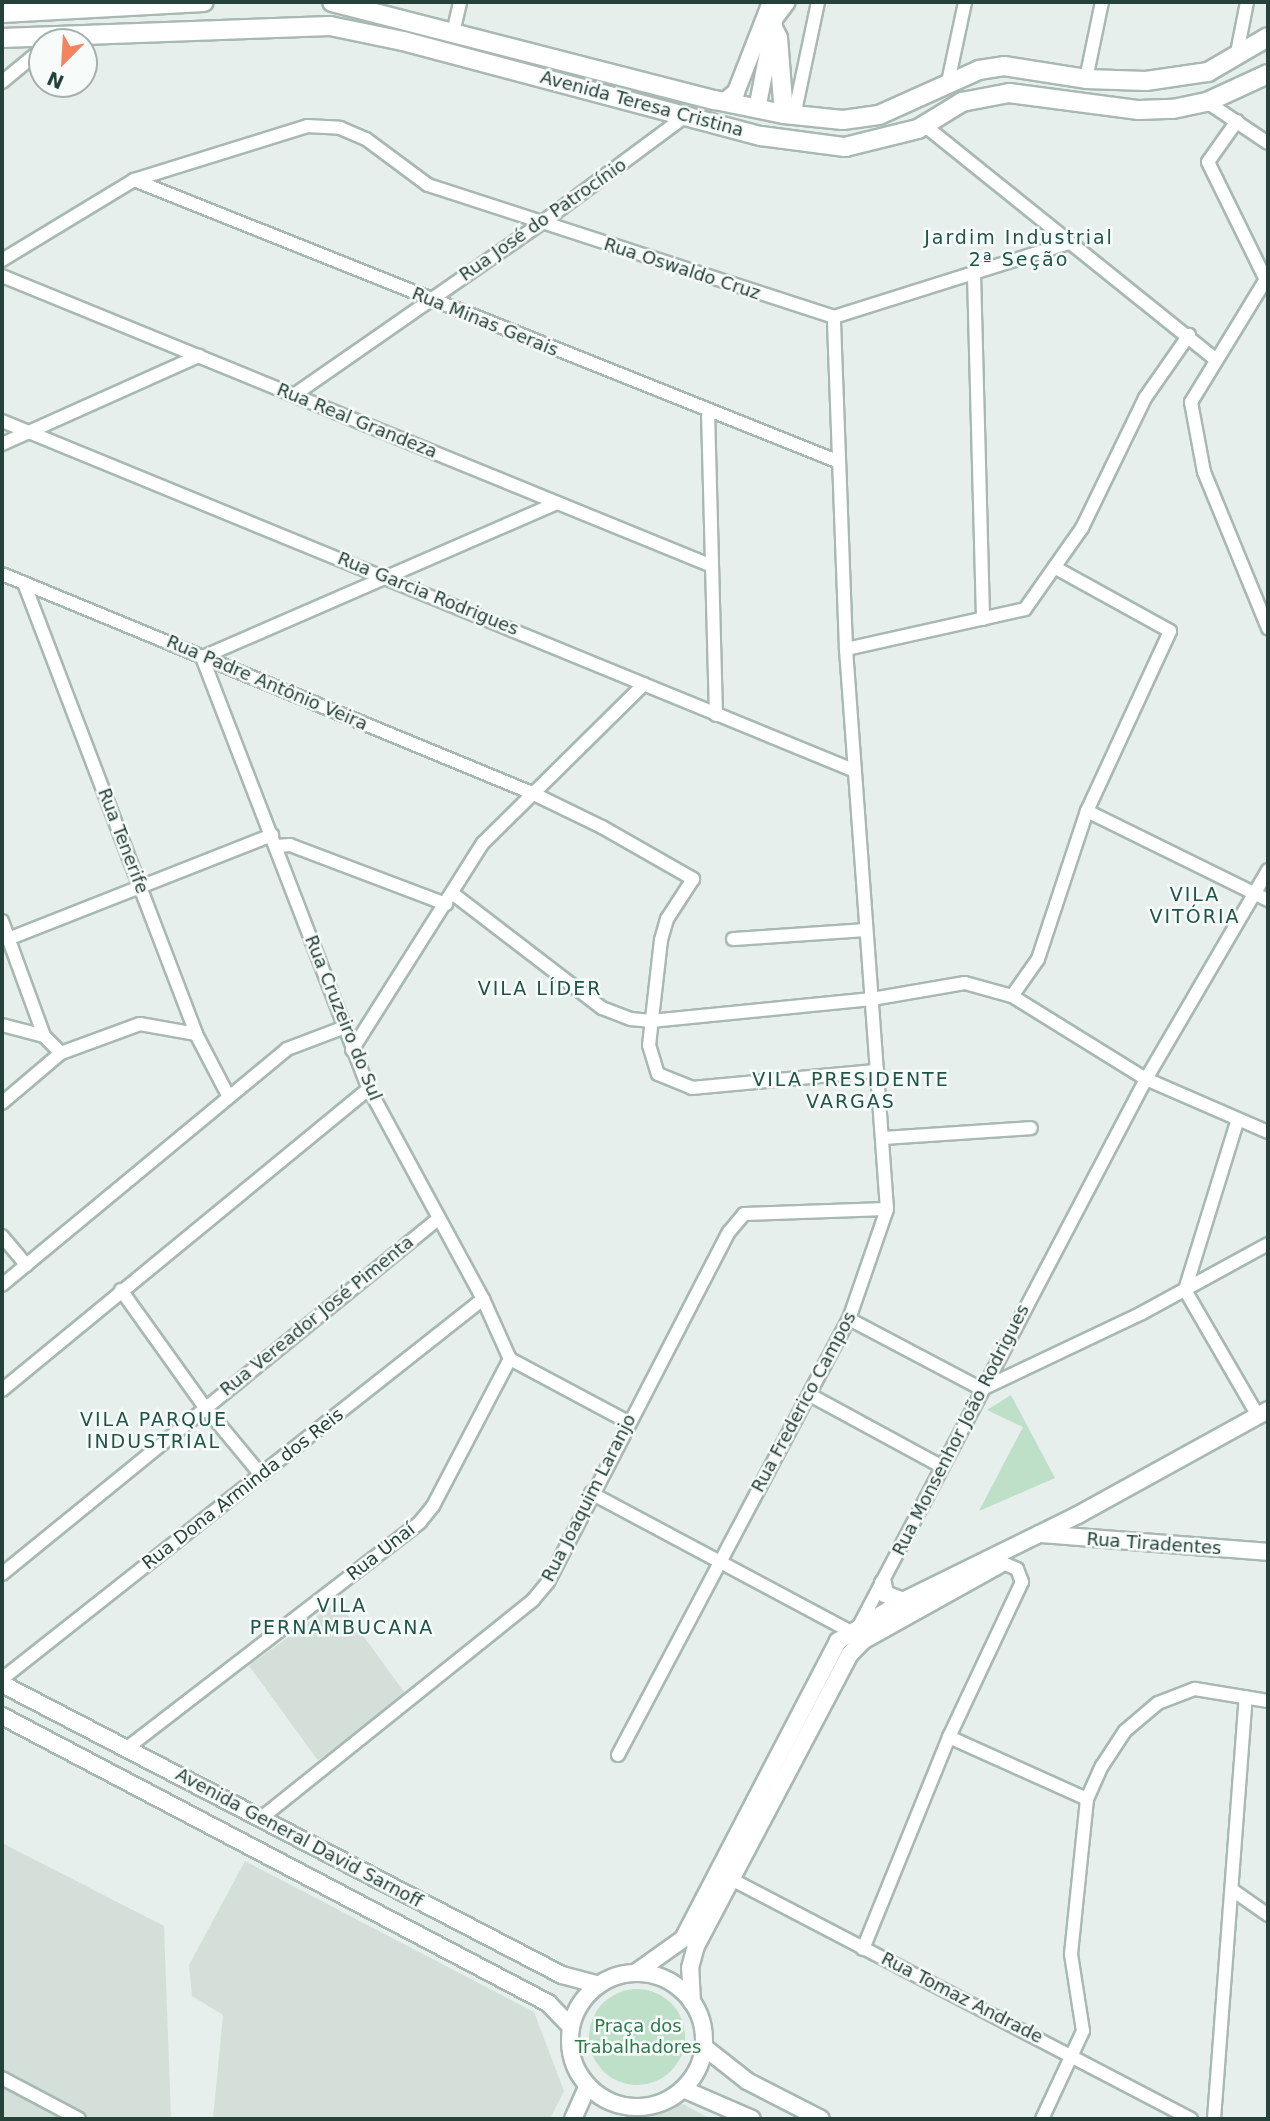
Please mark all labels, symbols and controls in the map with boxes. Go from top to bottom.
north arrow [28,28,98,98]
street label: Avenida Teresa Cristina [538,66,746,142]
text: N [44,67,67,94]
street label: Rua José do Patrocínio [455,154,631,286]
district label: Jardim Industrial 2ª Seção [926,227,1112,271]
street label: Rua Oswaldo Cruz [601,234,763,304]
street label: Rua Minas Gerais [409,283,561,361]
street label: Rua Real Grandeza [274,379,440,463]
street label: Rua Garcia Rodrigues [334,548,522,640]
street label: Rua Padre Antônio Veira [163,631,371,735]
street label: Rua Tenerife [93,785,153,897]
district label: VILA VITÓRIA [1150,884,1240,928]
street label: Rua Cruzeiro do Sul [300,932,386,1104]
district label: VILA LÍDER [479,978,601,1000]
district label: VILA PRESIDENTE VARGAS [754,1069,948,1113]
street label: Rua Vereador José Pimenta [216,1231,418,1401]
street label: Rua Monsenhor João Rodrigues [888,1301,1034,1559]
street label: Rua Frederico Campos [747,1308,861,1496]
street label: Rua Dona Arminda dos Reis [138,1404,348,1574]
district label: VILA PARQUE INDUSTRIAL [81,1409,227,1453]
street label: Rua Joaquim Laranjo [537,1411,641,1585]
street label: Rua Unaí [343,1519,419,1585]
street label: Rua Tiradentes [1086,1529,1222,1559]
district label: VILA PERNAMBUCANA [251,1595,433,1639]
street label: Avenida General David Sarnoff [172,1764,426,1912]
street label: Rua Tomaz Andrade [878,1948,1046,2048]
park label: Praça dos Trabalhadores [575,2016,701,2058]

